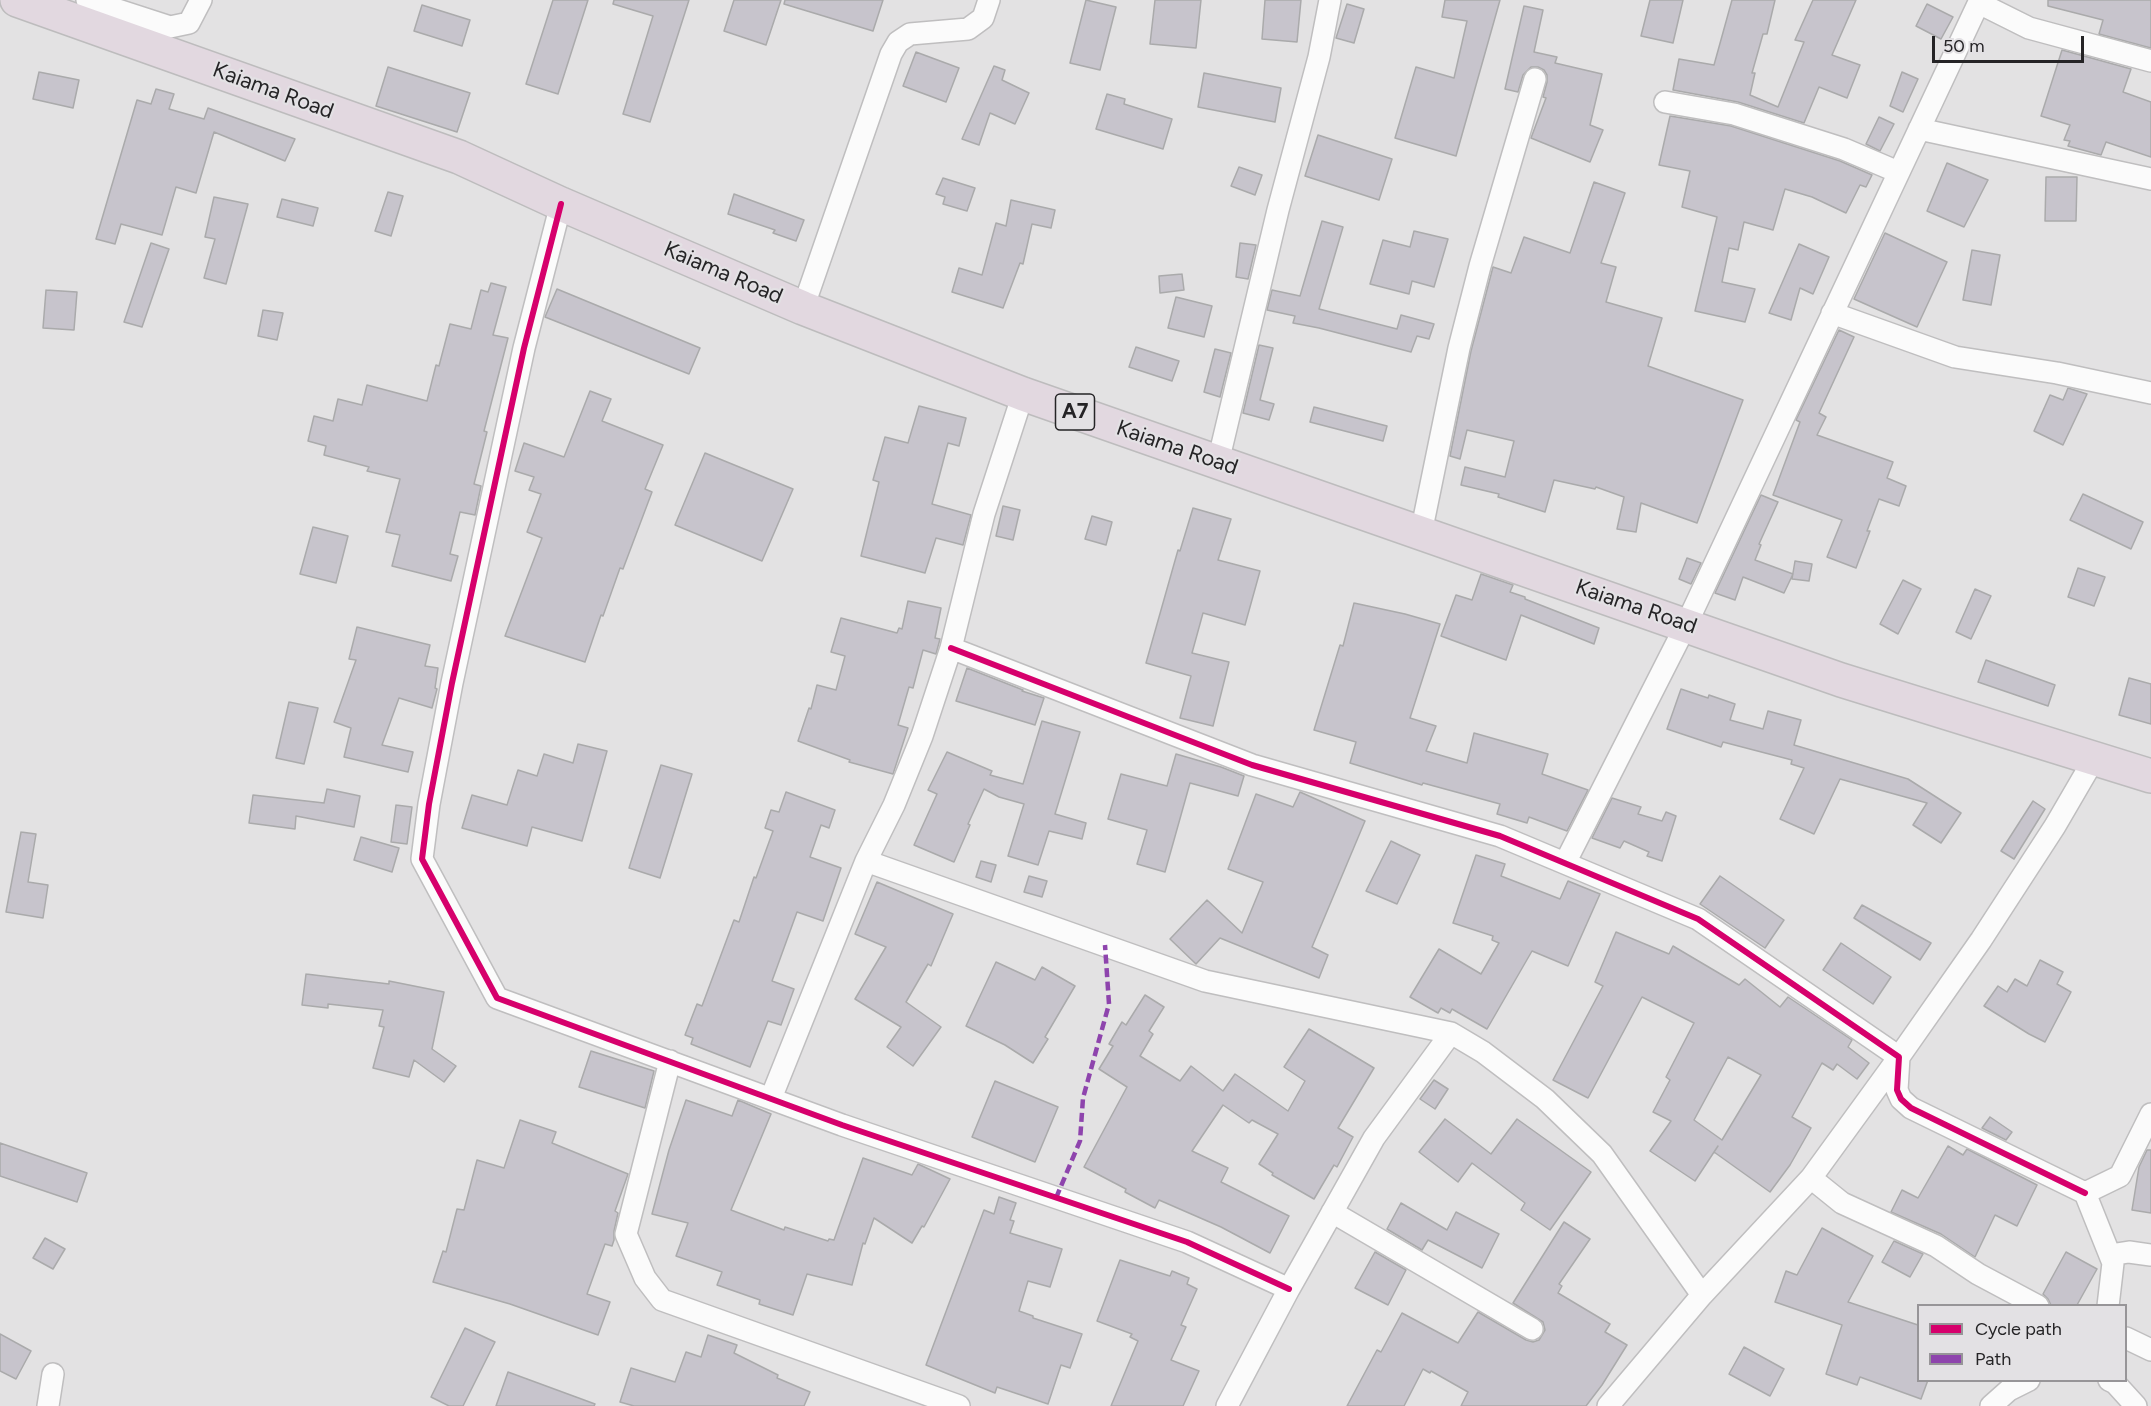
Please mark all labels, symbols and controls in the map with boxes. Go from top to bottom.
scale bar [1935,24,2086,62]
text: 50 m [1943,35,1985,57]
street label: Kaiama Road [209,57,337,125]
street label: Kaiama Road [659,236,787,310]
road number: A7 [1056,394,1094,430]
street label: Kaiama Road [1113,415,1241,481]
street label: Kaiama Road [1572,574,1700,640]
legend [1917,1304,2127,1382]
text: Cycle path [1975,1318,2062,1340]
text: Path [1975,1348,2011,1370]

